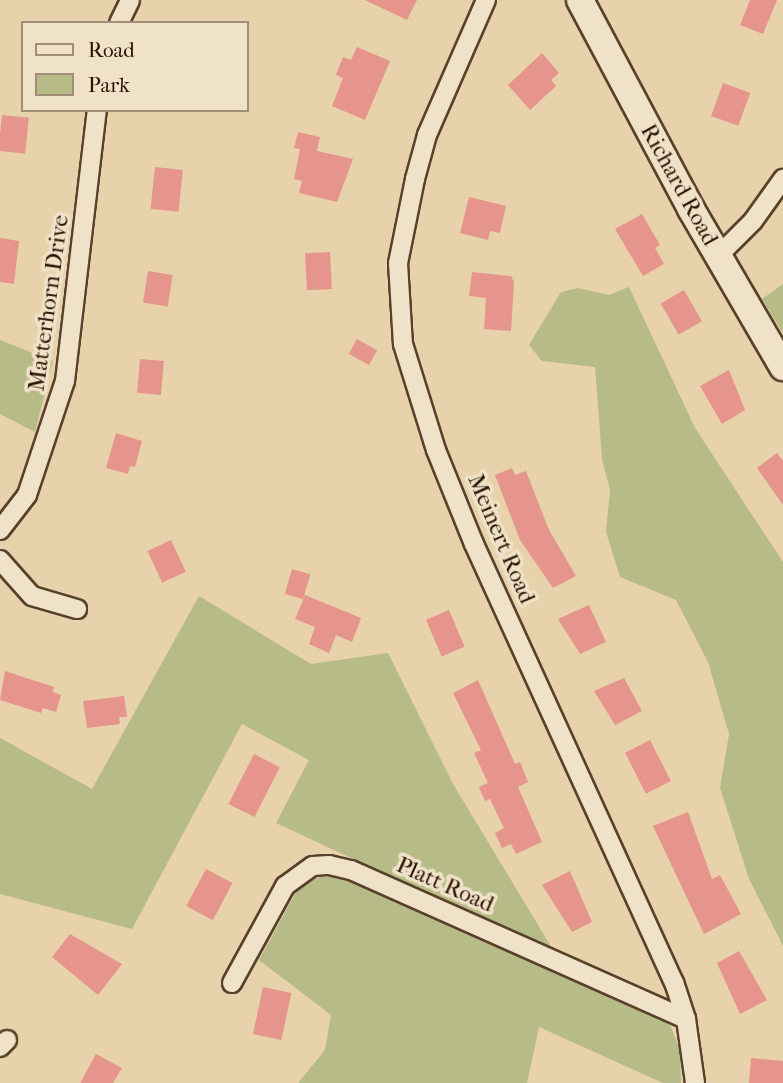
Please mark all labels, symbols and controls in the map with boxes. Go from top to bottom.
legend [21,21,248,112]
text: Road [88,38,135,62]
text: Park [88,73,130,97]
street label: Richard Road [634,119,724,251]
street label: Matterhorn Drive [23,213,75,393]
street label: Meinert Road [461,470,541,608]
street label: Platt Road [392,851,498,919]

